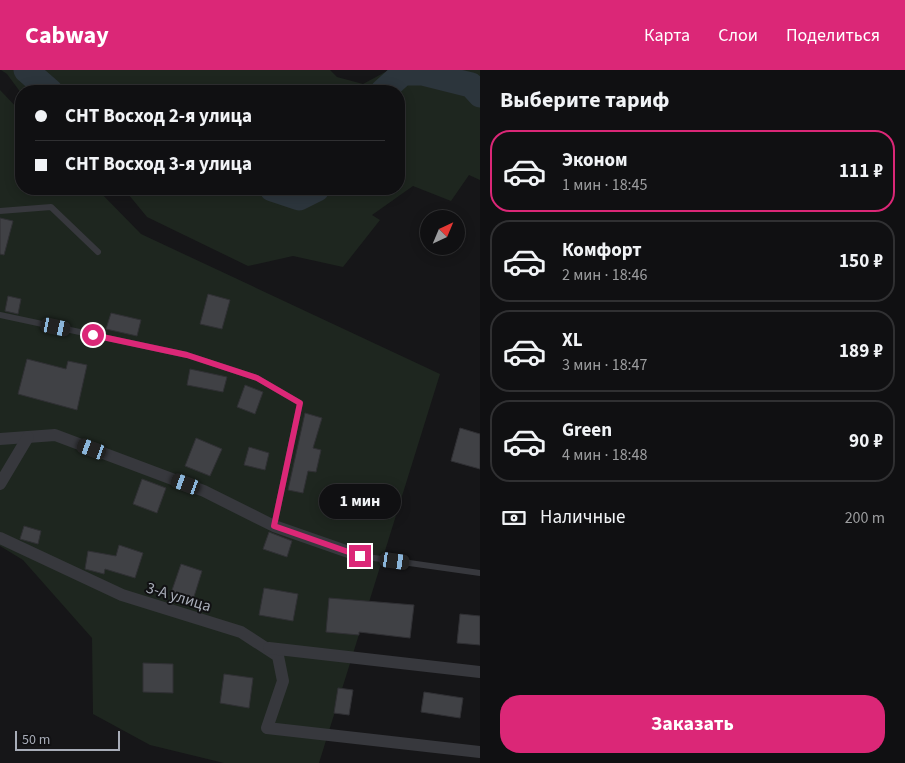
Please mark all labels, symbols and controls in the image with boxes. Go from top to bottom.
text: Cabway [25,18,109,53]
text: Карта [644,23,690,48]
text: Слои [718,23,758,48]
text: Поделиться [786,23,880,48]
text: Выберите тариф [500,84,670,116]
text: СНТ Восход 2-я улица [65,103,252,130]
text: Эконом [562,147,628,174]
icon: car [502,149,547,194]
text: СНТ Восход 3-я улица [65,151,252,178]
text: 111 ₽ [839,158,883,185]
text: 1 мин · 18:45 [562,174,648,196]
north arrow [420,210,465,255]
map controls [420,210,465,255]
text: Комфорт [562,237,642,264]
icon: car [502,239,547,284]
text: 150 ₽ [839,248,883,275]
text: 2 мин · 18:46 [562,264,648,286]
car [39,317,72,337]
route start [82,324,104,346]
text: XL [562,327,583,354]
icon: car [502,329,547,374]
text: 189 ₽ [839,338,883,365]
text: 3 мин · 18:47 [562,354,648,376]
text: Green [562,417,612,444]
icon: car [502,419,547,464]
text: 90 ₽ [849,428,883,455]
car [75,437,108,461]
text: 4 мин · 18:48 [562,444,648,466]
car [169,472,202,496]
callout: 1 мин [319,484,401,518]
text: 1 мин [340,490,380,512]
icon: cash [500,504,528,532]
text: Наличные [540,504,625,531]
text: 200 m [845,507,885,529]
route end [349,545,371,567]
car [379,551,410,571]
street label: 3-А улица [144,577,214,617]
button: Заказать [500,695,885,753]
scale bar [15,728,120,751]
text: 50 m [22,730,50,750]

